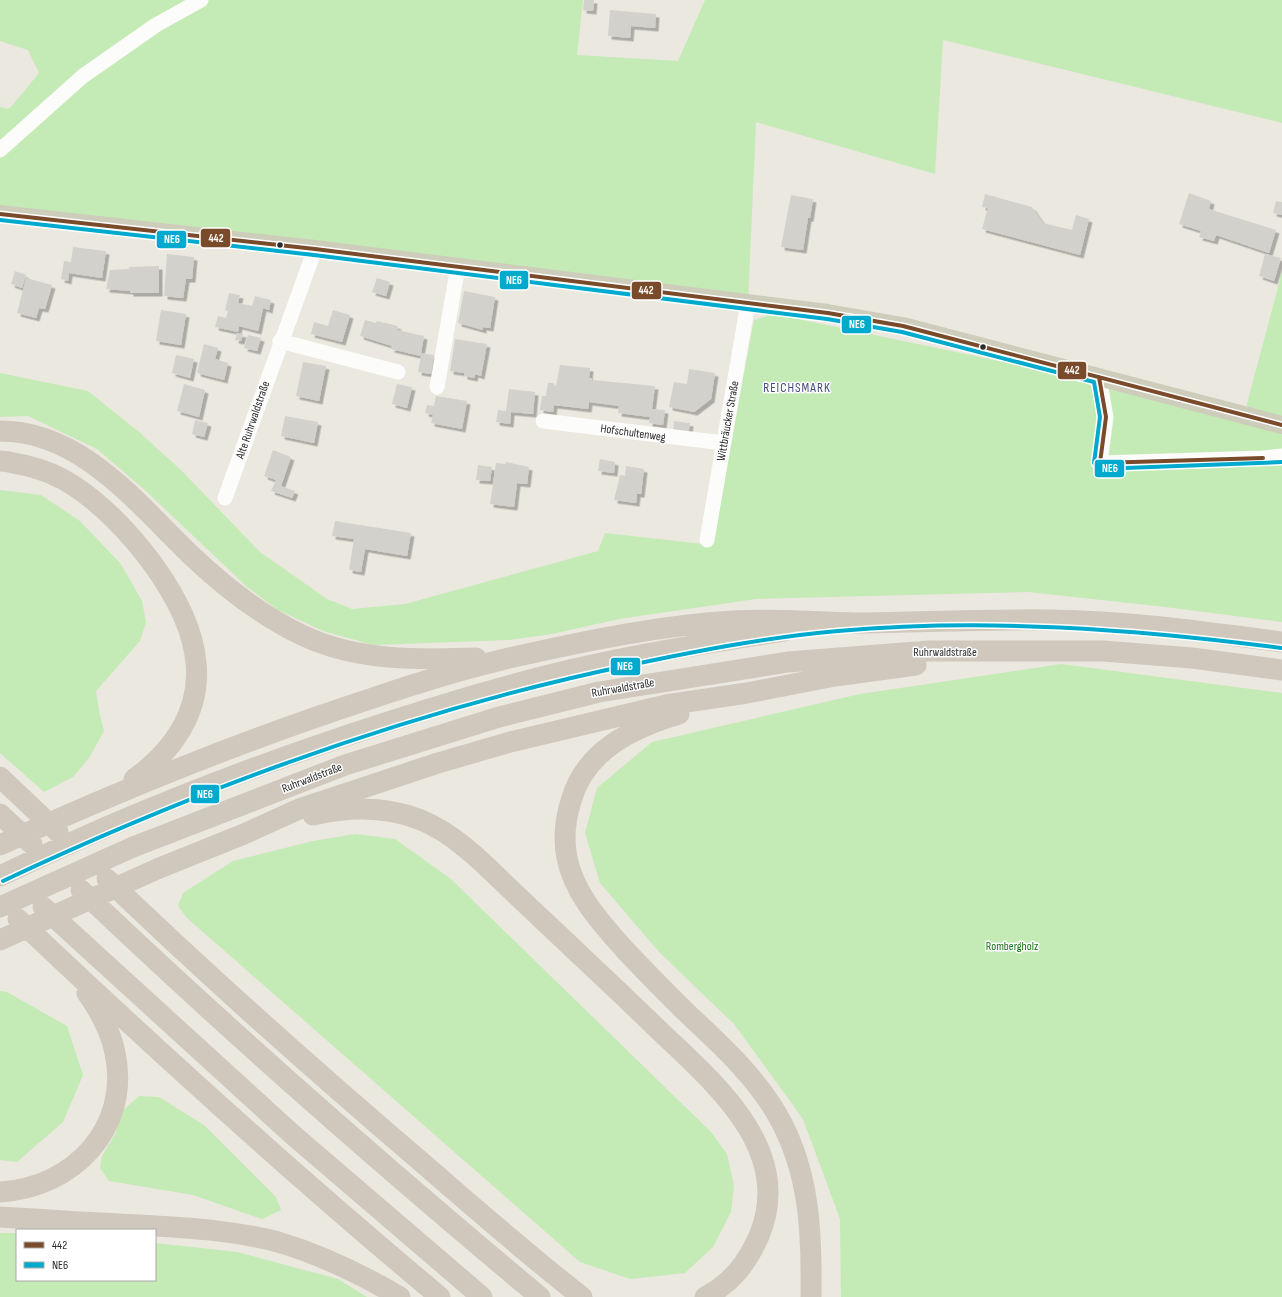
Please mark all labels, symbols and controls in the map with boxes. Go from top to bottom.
line badge: 442 [200,228,231,248]
line badge: NE6 [156,230,187,249]
text: 442 [208,232,224,245]
text: NE6 [164,233,180,246]
unlabelled marker [275,240,285,250]
line badge: NE6 [499,270,529,290]
text: NE6 [506,274,522,287]
line badge: 442 [631,281,662,300]
text: 442 [638,284,654,297]
line badge: NE6 [841,315,872,334]
text: NE6 [849,318,865,331]
unlabelled marker [978,342,988,352]
line badge: 442 [1057,361,1087,380]
text: 442 [1064,364,1080,377]
street label: Alte Ruhrwaldstraße [232,379,273,462]
street label: Wittbräucker Straße [714,380,742,462]
district label: REICHSMARK [763,380,831,396]
street label: Hofschultenweg [599,421,667,445]
line badge: NE6 [1094,459,1125,478]
text: NE6 [1102,462,1118,475]
street label: Ruhrwaldstraße [913,645,977,660]
line badge: NE6 [610,657,641,676]
text: NE6 [617,660,633,673]
street label: Ruhrwaldstraße [590,675,656,701]
street label: Ruhrwaldstraße [280,760,344,796]
line badge: NE6 [190,784,220,804]
text: NE6 [197,788,213,801]
park label: Rombergholz [986,939,1039,954]
legend [16,1229,156,1281]
text: 442 [52,1238,67,1253]
text: NE6 [52,1258,68,1273]

